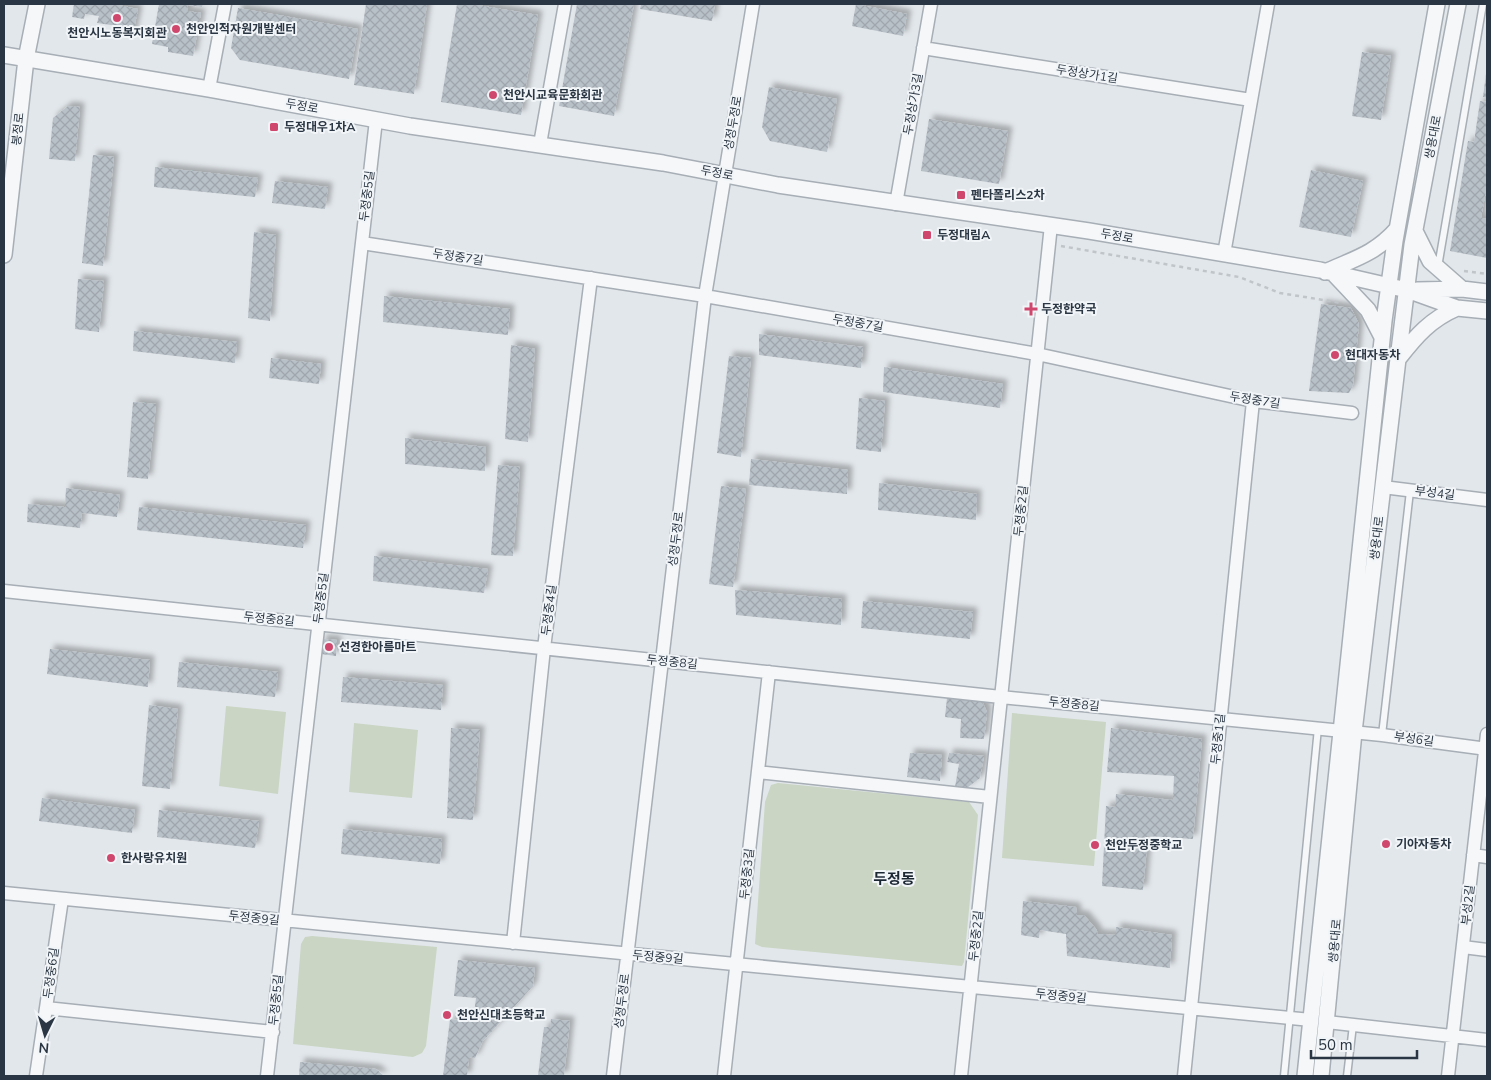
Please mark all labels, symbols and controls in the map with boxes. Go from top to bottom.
marker: 천안시노동복지회관 [111,12,123,24]
place label: 천안인적자원개발센터 [186,21,296,37]
marker: 천안인적자원개발센터 [170,23,182,35]
place label: 천안시노동복지회관 [67,25,167,41]
street label: 두정상가1길 [1055,61,1119,87]
street label: 두정상가3길 [900,72,926,136]
place label: 천안시교육문화회관 [503,87,602,103]
marker: 천안시교육문화회관 [487,89,499,101]
street label: 성정두정로 [720,94,746,152]
street label: 두정로 [284,95,320,117]
street label: 봉정로 [8,112,28,146]
street label: 쌍용대로 [1421,114,1445,160]
place label: 두정대우1차A [284,119,355,135]
marker: 두정대우1차A [268,121,280,133]
street label: 두정로 [699,162,735,184]
street label: 두정중5길 [356,170,378,222]
place label: 펜타폴리스2차 [971,187,1044,203]
marker: 펜타폴리스2차 [955,189,967,201]
street label: 두정로 [1099,225,1135,247]
place label: 두정대림A [937,227,990,243]
marker: 두정대림A [921,229,933,241]
street label: 두정중7길 [431,245,485,269]
place label: 두정한약국 [1041,301,1096,317]
marker: 두정한약국 [1025,303,1037,315]
street label: 두정중7길 [831,311,885,335]
place label: 현대자동차 [1345,347,1400,363]
marker: 현대자동차 [1329,349,1341,361]
street label: 두정중7길 [1228,388,1282,412]
street label: 부성4길 [1414,483,1456,503]
street label: 두정중2길 [1010,485,1032,537]
street label: 성정두정로 [665,511,687,567]
street label: 쌍용대로 [1366,515,1388,561]
street label: 두정중5길 [310,572,332,624]
street label: 두정중4길 [538,584,560,636]
street label: 두정중8길 [243,608,295,630]
place label: 선경한아름마트 [339,639,416,655]
marker: 선경한아름마트 [323,641,335,653]
street label: 두정중8길 [646,651,698,673]
street label: 두정중8길 [1048,693,1100,715]
street label: 두정중1길 [1207,713,1229,765]
street label: 부성6길 [1393,728,1435,750]
place label: 기아자동차 [1396,836,1451,852]
place label: 천안두정중학교 [1105,837,1182,853]
marker: 기아자동차 [1380,838,1392,850]
marker: 천안두정중학교 [1089,839,1101,851]
street label: 두정중3길 [736,848,758,900]
place label: 한사랑유치원 [121,850,187,866]
marker: 한사랑유치원 [105,852,117,864]
district label: 두정동 [873,869,915,889]
street label: 부성2길 [1458,884,1478,926]
street label: 두정중9길 [228,907,280,929]
street label: 두정중2길 [965,910,987,962]
street label: 쌍용대로 [1325,918,1345,964]
street label: 두정중6길 [40,946,62,1000]
street label: 두정중9길 [632,947,684,967]
street label: 성정두정로 [611,973,633,1029]
street label: 두정중5길 [265,974,287,1026]
street label: 두정중9길 [1035,985,1087,1007]
place label: 천안신대초등학교 [457,1007,545,1023]
marker: 천안신대초등학교 [441,1009,453,1021]
north arrow [20,1010,70,1060]
scale bar [1311,1028,1417,1060]
text: 50 m [1318,1035,1353,1055]
text: N [38,1038,50,1057]

